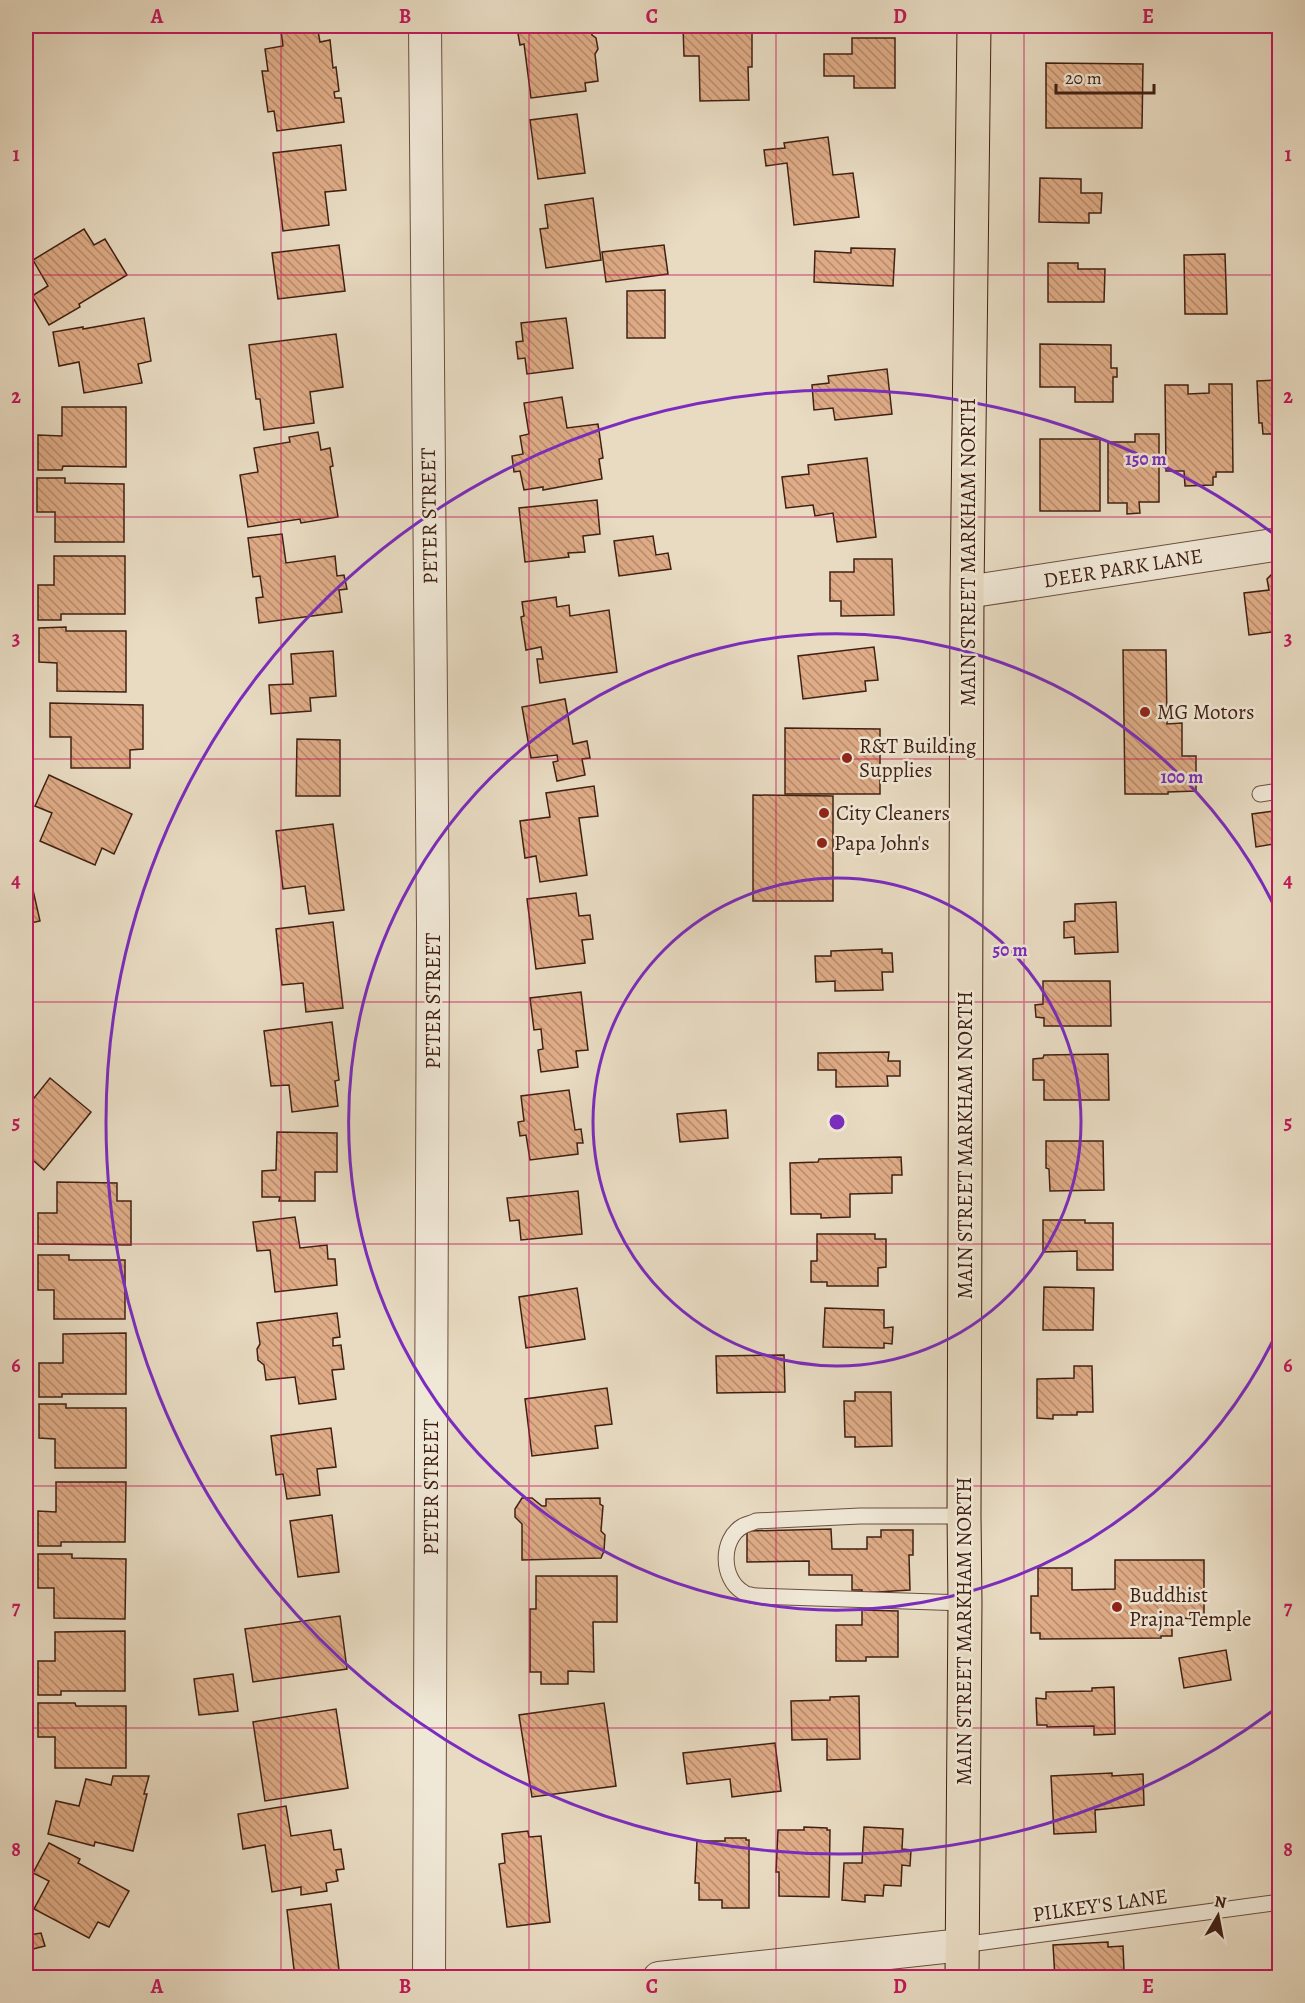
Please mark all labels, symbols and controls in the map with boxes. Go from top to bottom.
text: A [150,3,164,30]
text: B [399,3,411,30]
text: C [646,3,658,30]
text: D [893,3,907,30]
text: E [1142,3,1154,30]
scale bar [1056,57,1154,95]
text: 20 m [1065,66,1102,90]
text: 1 [12,141,20,168]
text: 1 [1284,141,1292,168]
text: 2 [11,383,21,410]
text: 2 [1283,383,1293,410]
street label: MAIN STREET MARKHAM NORTH [954,398,982,706]
street label: PETER STREET [414,447,444,585]
text: 150 m [1125,447,1167,471]
street label: DEER PARK LANE [1041,542,1205,594]
text: 3 [12,625,20,652]
text: 3 [1284,625,1292,652]
place label: MG Motors [1157,698,1254,726]
marker: MG Motors [1138,705,1152,719]
place label: R&T Building Supplies [859,732,977,784]
marker: R&T Building Supplies [840,751,854,765]
text: 100 m [1161,765,1203,789]
place label: City Cleaners [836,799,950,827]
marker: City Cleaners [817,806,831,820]
place label: Papa John's [834,829,930,857]
marker: Papa John's [815,836,829,850]
text: 4 [11,867,21,894]
text: 4 [1283,867,1293,894]
street label: PETER STREET [419,932,447,1069]
text: 50 m [993,938,1027,962]
street label: MAIN STREET MARKHAM NORTH [951,991,979,1299]
text: 5 [12,1109,20,1136]
text: 5 [1284,1109,1292,1136]
centre of rings [827,1112,847,1132]
text: 6 [11,1352,21,1379]
text: 6 [1283,1352,1293,1379]
street label: PETER STREET [417,1418,445,1555]
street label: MAIN STREET MARKHAM NORTH [950,1477,978,1785]
place label: Buddhist Prajna Temple [1129,1581,1251,1633]
text: 7 [12,1594,21,1621]
text: 7 [1284,1594,1293,1621]
marker: Buddhist Prajna Temple [1110,1600,1124,1614]
text: 8 [11,1836,21,1863]
text: 8 [1283,1836,1293,1863]
street label: PILKEY'S LANE [1031,1882,1169,1928]
north arrow [1188,1886,1248,1946]
text: N [1213,1890,1228,1914]
text: A [150,1973,164,2000]
text: B [399,1973,411,2000]
text: C [646,1973,658,2000]
text: D [893,1973,907,2000]
text: E [1142,1973,1154,2000]

